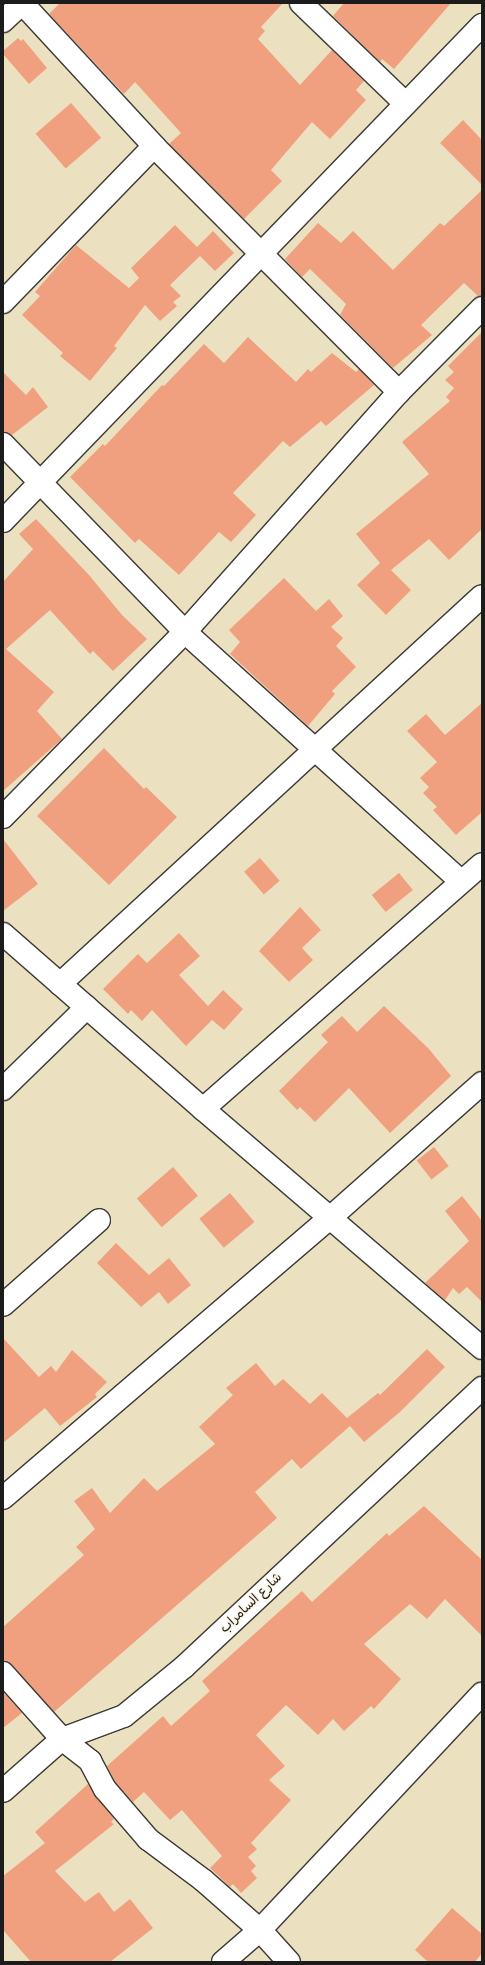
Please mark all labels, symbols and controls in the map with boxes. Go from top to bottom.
street label: شارع السامراب [217,1570,285,1636]

